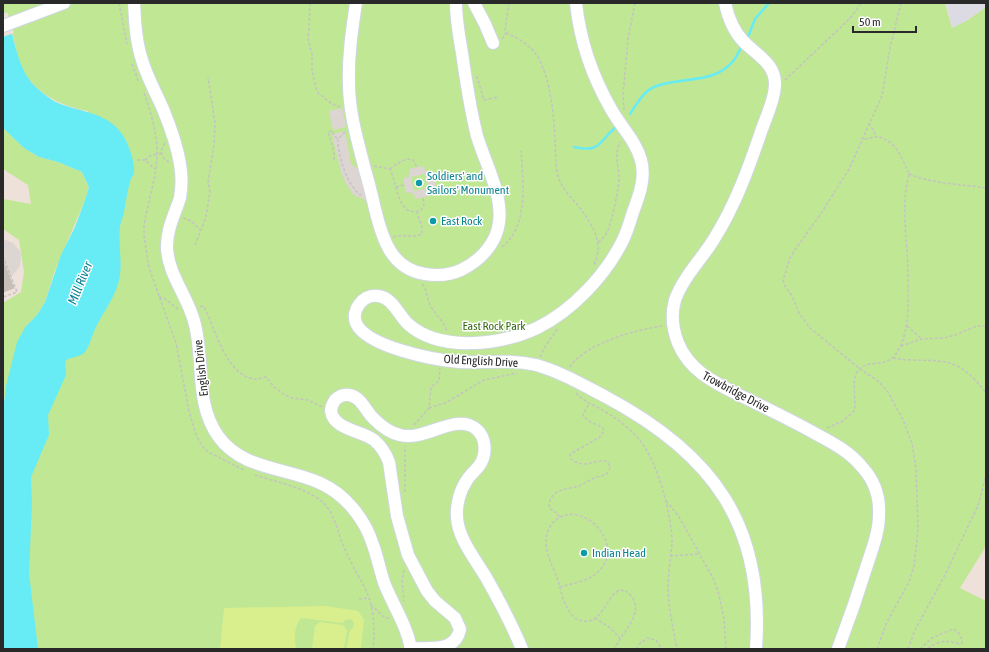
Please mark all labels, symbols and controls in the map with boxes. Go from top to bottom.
scale bar [853,8,916,34]
text: 50 m [859,15,881,29]
place label: Soldiers' and Sailors' Monument [427,169,510,197]
marker: Soldiers' and Sailors' Monument [414,178,424,188]
place label: East Rock [441,214,483,228]
marker: East Rock [428,216,438,226]
water label: Mill River [65,258,96,307]
park label: East Rock Park [462,319,526,333]
street label: English Drive [191,339,211,397]
street label: Old English Drive [443,352,519,370]
street label: Trowbridge Drive [700,369,772,415]
place label: Indian Head [592,546,646,560]
marker: Indian Head [579,548,589,558]

